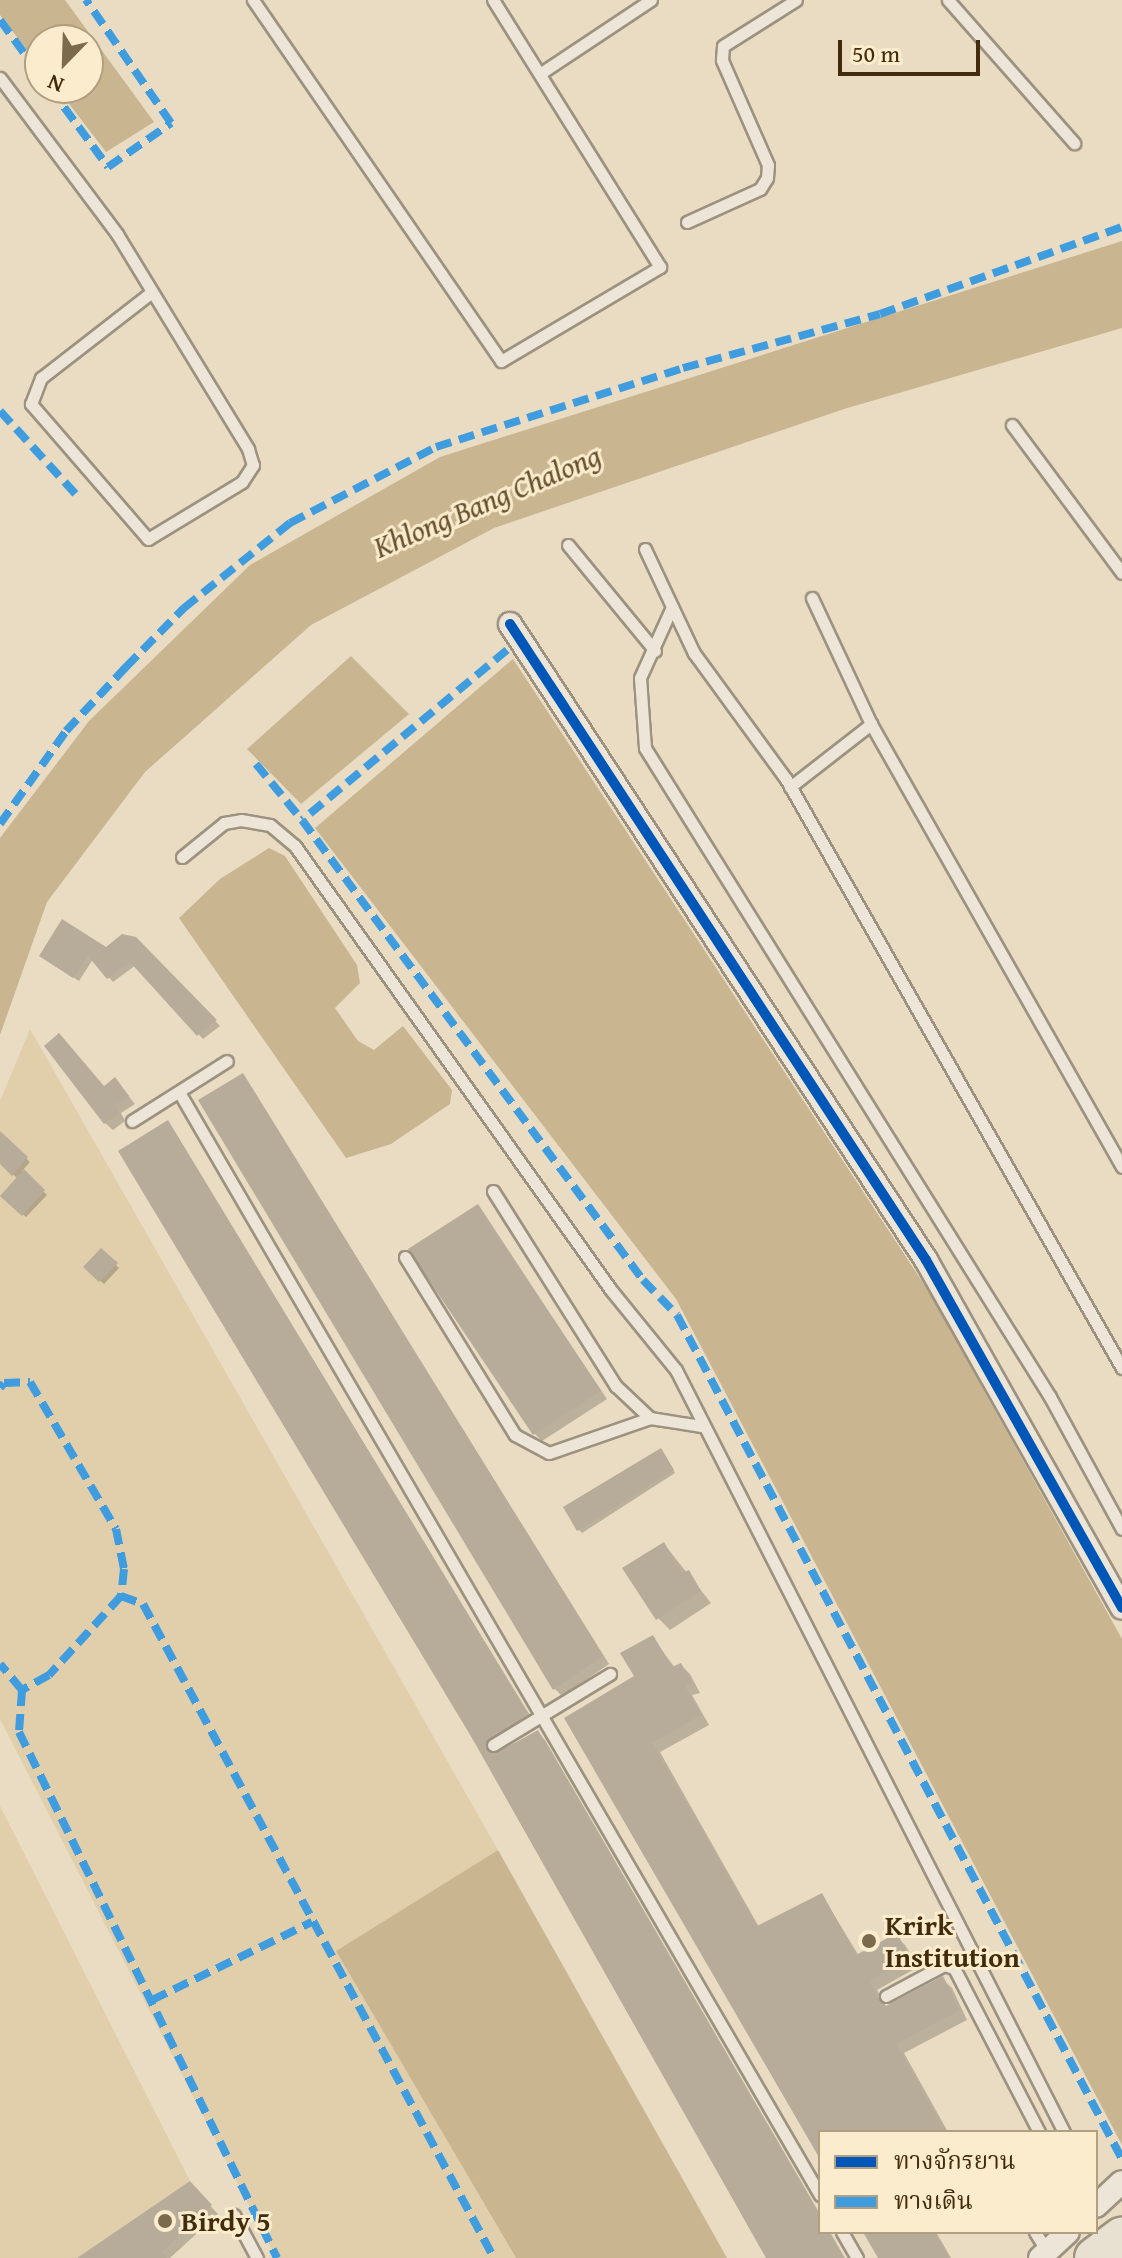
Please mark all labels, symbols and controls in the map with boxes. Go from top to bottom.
north arrow [24,24,104,104]
scale bar [842,24,984,74]
text: 50 m [852,36,900,71]
text: N [42,67,68,102]
water label: Khlong Bang Chalong [368,437,606,565]
place label: Krirk Institution [885,1908,1020,1974]
marker: Krirk Institution [860,1932,878,1950]
legend [818,2130,1098,2234]
text: ทางจักรยาน [894,2143,1016,2178]
text: ทางเดิน [894,2183,973,2218]
place label: Birdy 5 [181,2204,271,2238]
marker: Birdy 5 [156,2212,174,2230]

